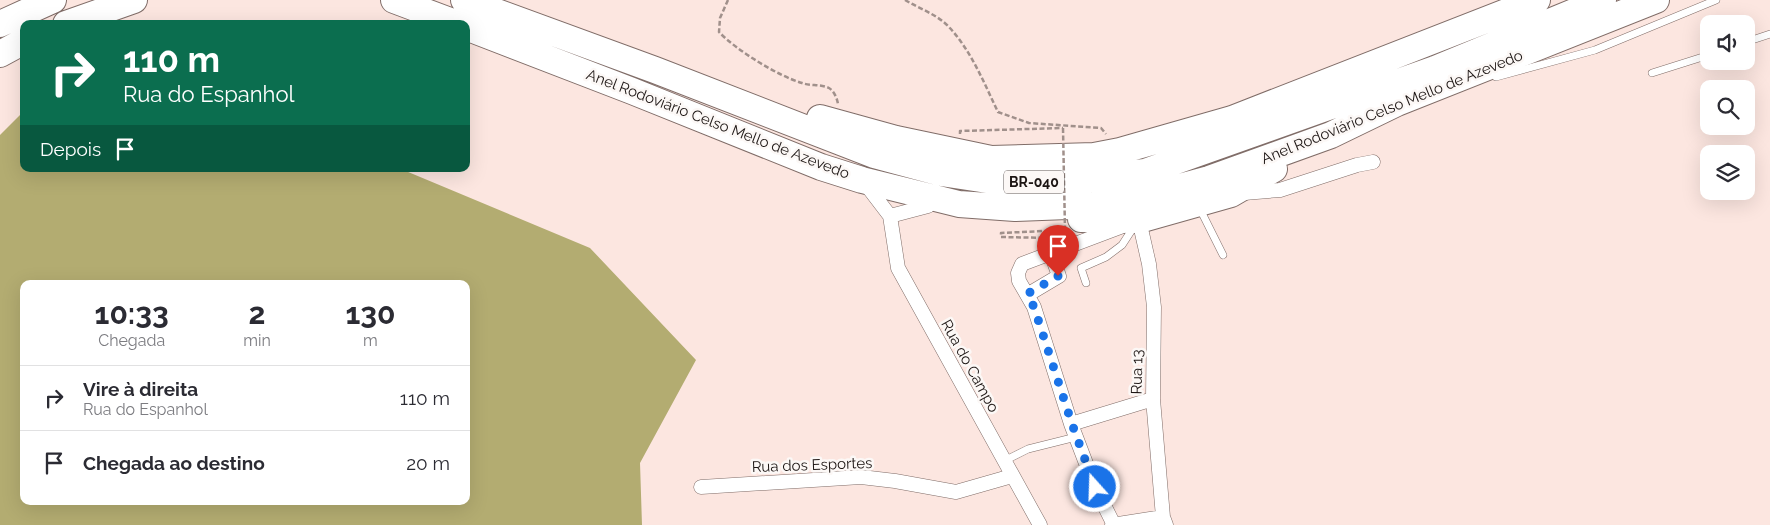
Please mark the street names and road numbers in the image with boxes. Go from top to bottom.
street label: Anel Rodoviário Celso Mello de Azevedo [1259,46,1525,168]
street label: Anel Rodoviário Celso Mello de Azevedo [584,65,852,183]
road number: BR-040 [1004,170,1064,193]
street label: Rua do Campo [937,317,1003,416]
street label: Rua 13 [1128,349,1146,395]
street label: Rua dos Esportes [751,454,873,476]

